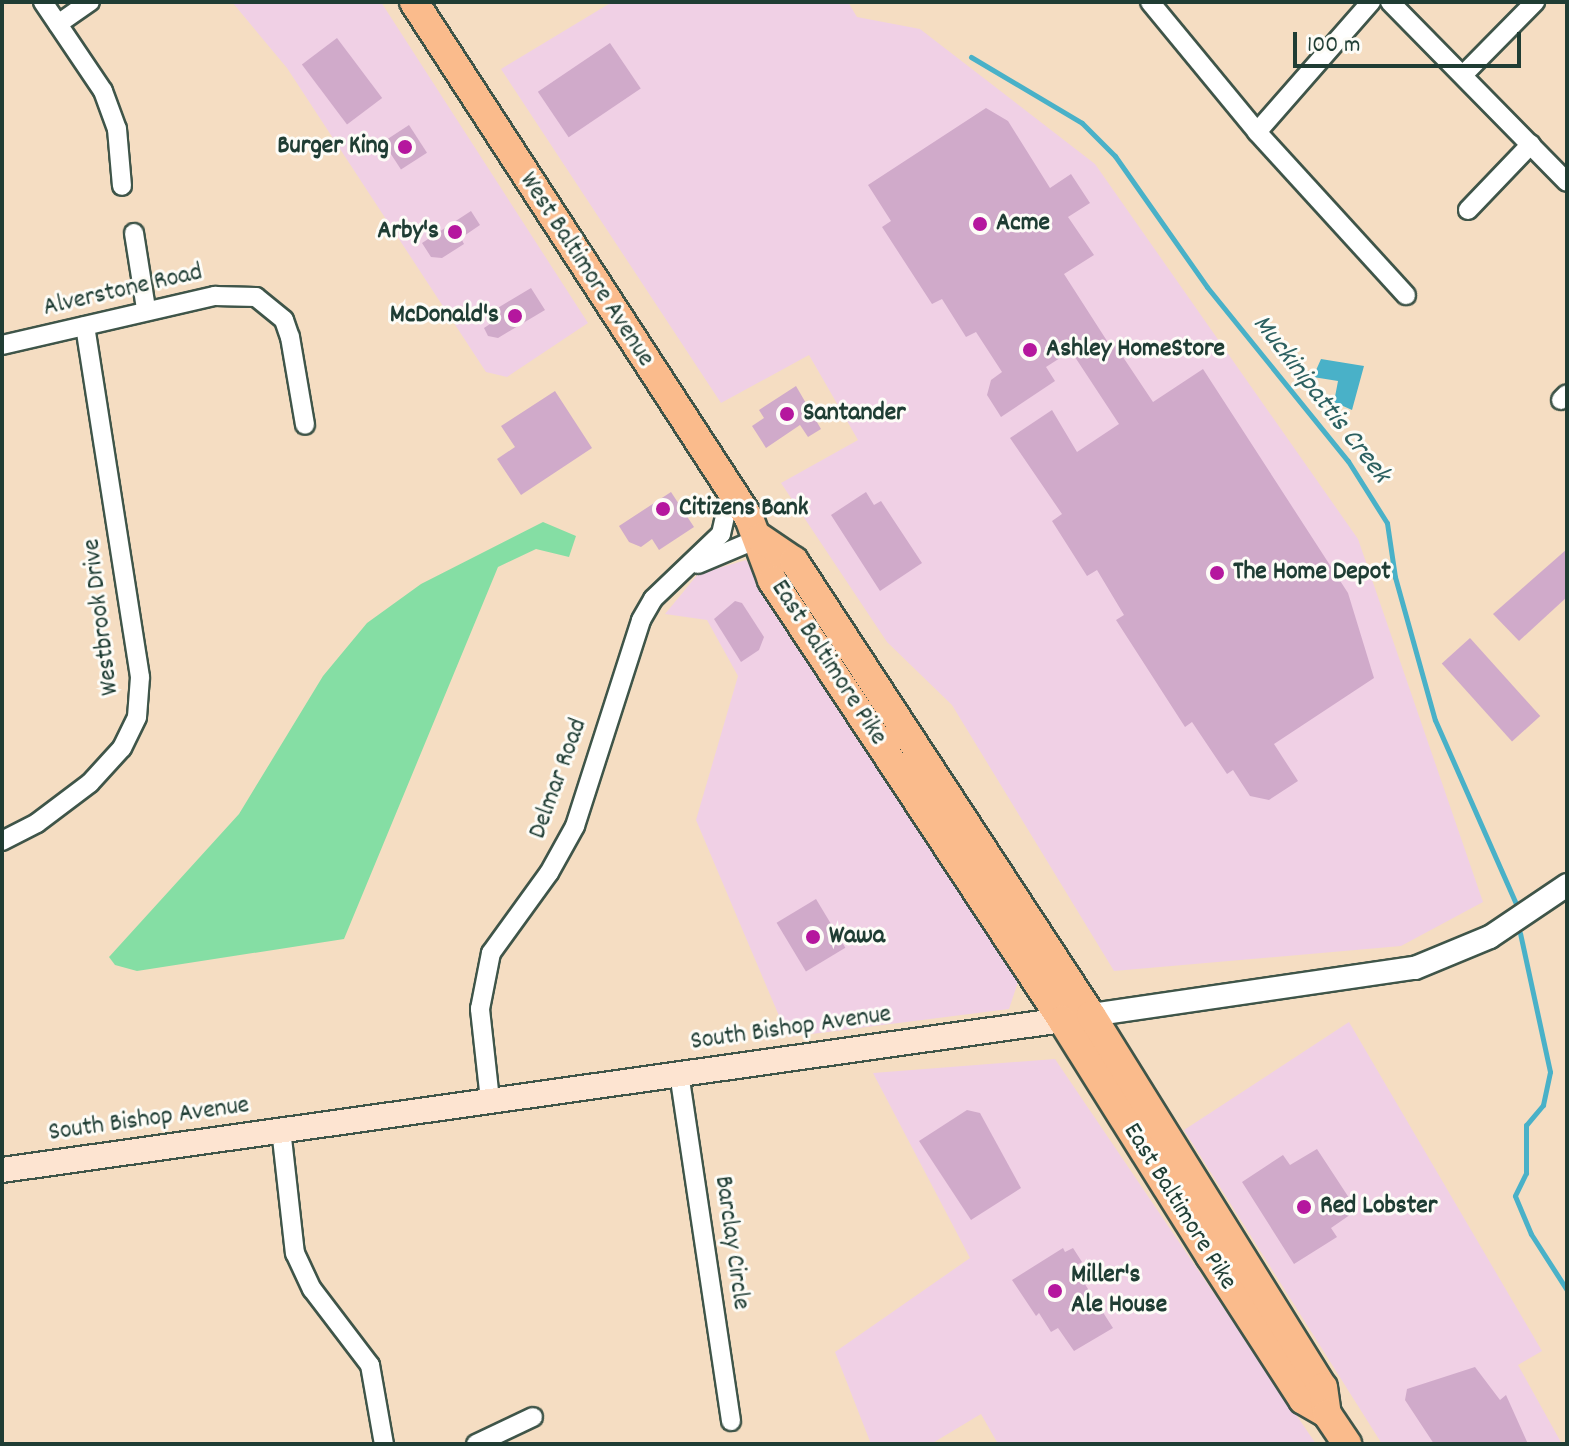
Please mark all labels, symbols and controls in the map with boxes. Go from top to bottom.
scale bar [1297,16,1525,66]
text: 100 m [1307,29,1360,63]
place label: Burger King [277,131,389,163]
marker: Burger King [396,138,414,156]
street label: West Baltimore Avenue [512,167,660,373]
place label: Acme [996,208,1050,240]
marker: Acme [971,215,989,233]
place label: Arby's [377,216,439,248]
marker: Arby's [446,223,464,241]
street label: Alverstone Road [40,258,206,324]
place label: McDonald's [390,300,499,332]
marker: McDonald's [506,307,524,325]
water label: Muckinipattis Creek [1244,309,1396,491]
place label: Ashley HomeStore [1046,334,1225,366]
marker: Ashley HomeStore [1021,341,1039,359]
place label: Santander [803,398,906,430]
marker: Santander [778,405,796,423]
place label: Citizens Bank [679,493,808,525]
marker: Citizens Bank [654,500,672,518]
street label: Westbrook Drive [77,537,127,697]
place label: The Home Depot [1233,557,1391,589]
marker: The Home Depot [1208,564,1226,582]
street label: East Baltimore Pike [763,575,893,751]
street label: Delmar Road [523,715,595,843]
place label: Wawa [829,921,885,953]
marker: Wawa [804,928,822,946]
street label: South Bishop Avenue [689,999,893,1059]
street label: South Bishop Avenue [47,1090,251,1150]
street label: East Baltimore Pike [1115,1118,1243,1296]
street label: Barclay Circle [706,1174,756,1312]
place label: Red Lobster [1320,1191,1437,1223]
marker: Red Lobster [1295,1198,1313,1216]
place label: Miller's Ale House [1071,1260,1167,1322]
marker: Miller's Ale House [1046,1282,1064,1300]

